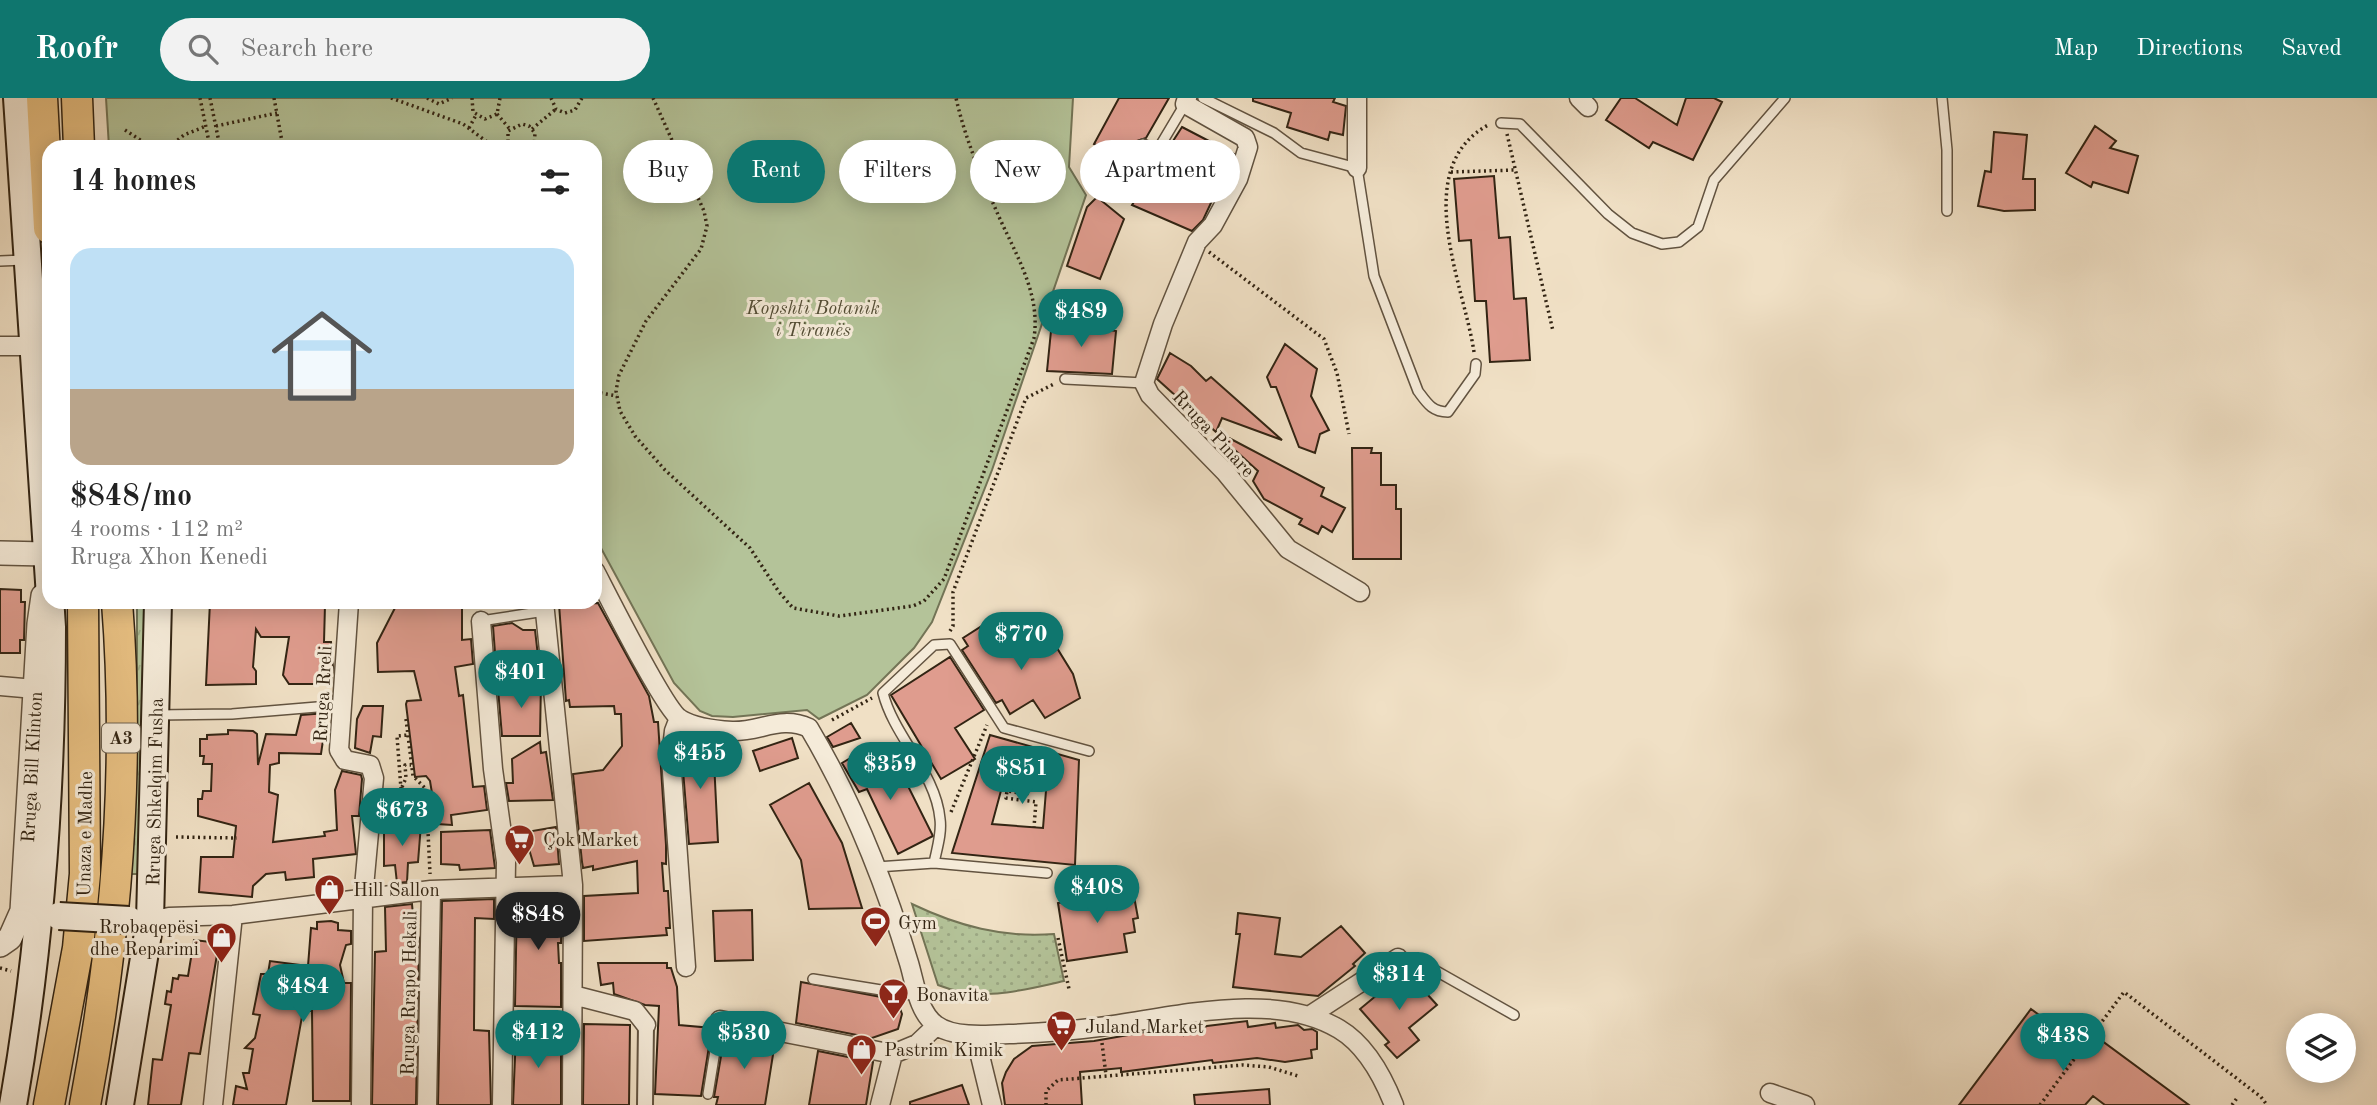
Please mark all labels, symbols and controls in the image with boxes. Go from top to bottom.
search box [160,18,650,81]
icon: search [184,30,222,68]
text: Roofr [35,33,118,66]
text: Search here [240,36,373,62]
text: Map [2054,37,2098,61]
text: Directions [2136,37,2243,61]
text: Saved [2281,37,2342,61]
chip: Buy [623,140,713,203]
chip: Rent [727,140,825,203]
chip: Filters [839,140,956,203]
chip: New [970,140,1066,203]
chip: Apartment [1080,140,1240,203]
icon: filters [536,163,574,201]
text: 14 homes [70,167,196,197]
pin: $489 [1040,289,1122,349]
icon: home [259,293,385,419]
park label: Kopshti Botanik i Tiranës [745,300,880,341]
text: $489 [1054,300,1108,323]
street label: Rruga Pinare [1167,388,1257,482]
text: $848/mo [70,482,192,512]
text: 4 rooms · 112 m² [70,518,243,541]
text: Rruga Xhon Kenedi [70,546,268,569]
pin: $770 [980,612,1062,672]
text: $770 [994,623,1048,646]
street label: Rruga Rreli [312,645,337,743]
pin: $401 [480,650,562,710]
text: $401 [494,661,548,684]
street label: Rruga Bill Klinton [20,691,47,843]
street label: Rruga Shkelqim Fusha [145,697,168,886]
road number: A3 [102,724,140,752]
pin: $455 [659,732,741,791]
text: $455 [673,742,727,765]
pin: $359 [849,742,931,802]
pin: $851 [981,746,1063,806]
text: $359 [863,753,917,776]
text: $851 [995,757,1049,780]
street label: Unaza e Madhe [76,771,97,897]
pin: $673 [361,788,443,848]
text: $673 [375,799,429,822]
supermarket icon: Çok Market [503,822,537,866]
place label: Çok Market [543,832,639,851]
pin: $408 [1056,866,1138,925]
shop icon: Hill Sallon [313,872,347,916]
text: $408 [1070,876,1124,899]
place label: Hill Sallon [353,882,440,901]
pin: $848 [497,892,579,952]
text: $848 [511,903,565,926]
sports icon: Gym [858,905,892,949]
street label: Rruga Rrapo Hekali [400,910,421,1076]
place label: Gym [898,915,937,934]
place label: Rrobaqepësi dhe Reparimi [90,919,199,960]
shop icon: Rrobaqepësi dhe Reparimi [205,920,239,964]
pin: $314 [1358,953,1440,1012]
text: $314 [1372,963,1426,986]
pin: $484 [262,964,344,1024]
text: $484 [276,975,330,998]
bar icon: Bonavita [876,977,910,1021]
place label: Bonavita [916,987,989,1006]
supermarket icon: Juland Market [1045,1009,1079,1053]
pin: $412 [497,1010,579,1070]
pin: $530 [703,1012,785,1071]
map controls [2286,1013,2356,1083]
button: layers [2286,1013,2356,1083]
pin: $438 [2022,1014,2104,1073]
place label: Juland Market [1085,1019,1204,1038]
text: $412 [511,1021,565,1044]
text: $530 [717,1022,771,1045]
text: $438 [2036,1024,2090,1047]
shop icon: Pastrim Kimik [844,1032,878,1076]
place label: Pastrim Kimik [884,1042,1003,1061]

